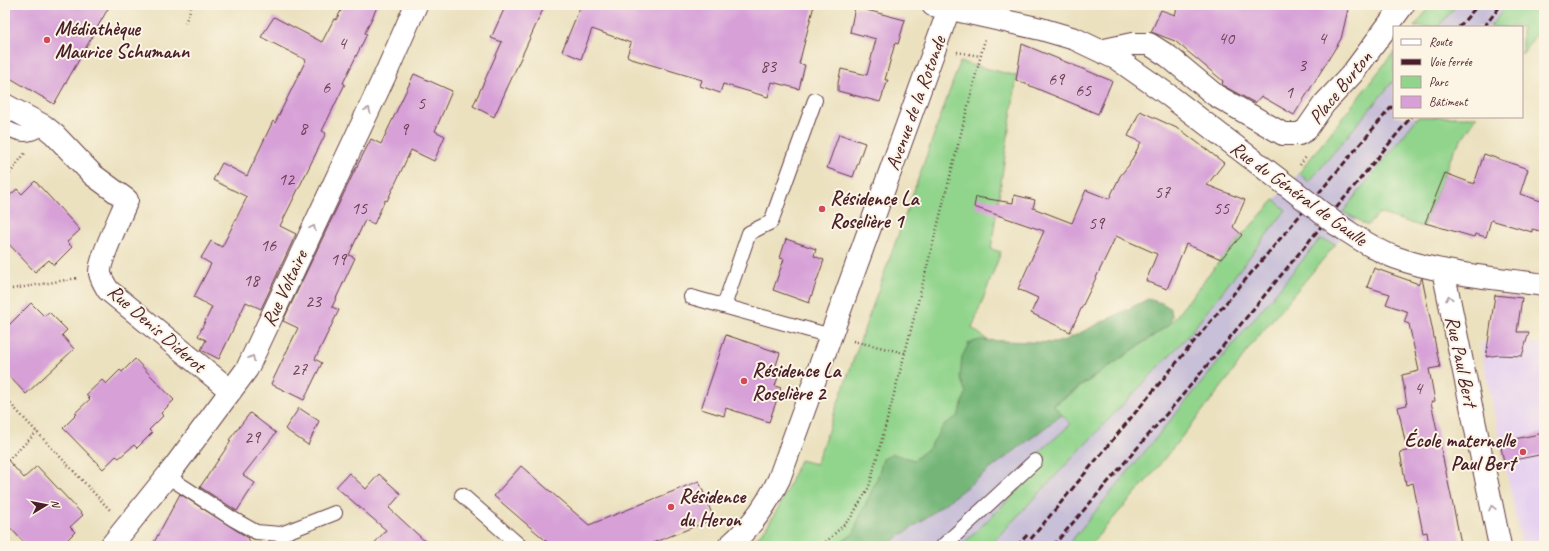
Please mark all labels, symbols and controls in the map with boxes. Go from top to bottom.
place label: Médiathèque Maurice Schumann [55,16,190,64]
legend [1393,26,1523,118]
house number: 40 [1218,27,1236,49]
house number: 4 [1318,27,1328,49]
street label: Avenue de la Rotonde [880,31,952,174]
house number: 4 [338,32,348,54]
text: Route [1429,34,1453,50]
marker: Médiathèque Maurice Schumann [42,35,52,45]
street label: Place Burton [1303,45,1378,129]
house number: 3 [1298,54,1308,76]
text: Voie ferrée [1429,54,1473,70]
house number: 83 [760,55,778,77]
house number: 69 [1048,68,1066,90]
text: Parc [1429,74,1449,90]
house number: 6 [322,76,331,98]
house number: 65 [1075,79,1092,101]
house number: 1 [1285,81,1294,103]
house number: 5 [417,92,426,114]
text: Bâtiment [1429,94,1468,110]
one-way arrow [363,107,371,115]
house number: 8 [299,117,309,139]
house number: 9 [400,118,410,140]
street label: Rue du Général de Gaulle [1226,135,1373,252]
house number: 12 [278,168,296,190]
house number: 57 [1154,181,1171,203]
place label: Résidence La Roselière 1 [830,186,921,234]
house number: 15 [351,197,368,219]
house number: 55 [1213,197,1230,219]
marker: Résidence La Roselière 1 [817,204,827,214]
house number: 59 [1088,212,1106,234]
one-way arrow [308,225,316,232]
house number: 16 [260,234,277,256]
street label: Rue Voltaire [256,245,314,330]
house number: 19 [330,248,348,270]
house number: 18 [243,269,261,291]
street label: Rue Denis Diderot [102,279,213,379]
house number: 23 [305,290,323,312]
one-way arrow [1445,295,1454,301]
street label: Rue Paul Bert [1440,314,1484,412]
one-way arrow [247,355,255,363]
house number: 27 [291,358,308,380]
place label: Résidence La Roselière 2 [752,358,843,406]
marker: Résidence La Roselière 2 [739,376,749,386]
house number: 4 [1414,377,1424,399]
house number: 29 [244,426,262,448]
place label: École maternelle Paul Bert [1405,428,1518,476]
marker: École maternelle Paul Bert [1518,447,1528,457]
place label: Résidence du Heron [679,484,746,532]
north arrow [26,485,66,525]
text: N [48,499,64,510]
marker: Résidence du Heron [666,502,676,512]
one-way arrow [1488,505,1497,511]

